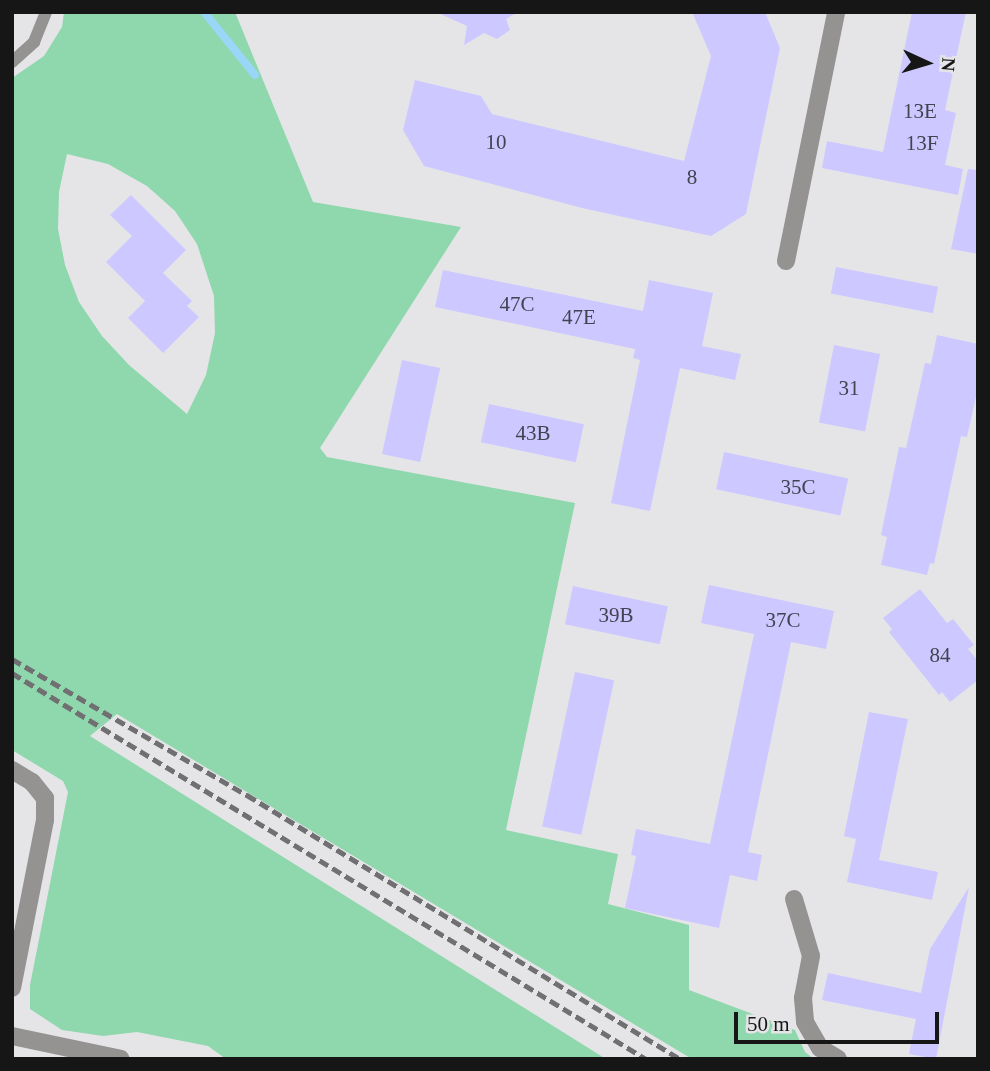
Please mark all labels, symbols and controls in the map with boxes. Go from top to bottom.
north arrow [892,28,962,98]
text: N [937,57,959,72]
house number: 13E [903,98,937,124]
house number: 10 [486,129,506,155]
house number: 13F [906,130,938,156]
house number: 8 [687,164,697,190]
house number: 47C [499,291,535,317]
house number: 47E [562,304,596,330]
house number: 31 [838,375,860,401]
house number: 43B [515,420,551,446]
house number: 35C [780,474,816,500]
house number: 39B [598,602,634,628]
house number: 37C [765,607,801,633]
house number: 84 [930,642,950,668]
scale bar [738,998,943,1042]
text: 50 m [747,1012,790,1036]

